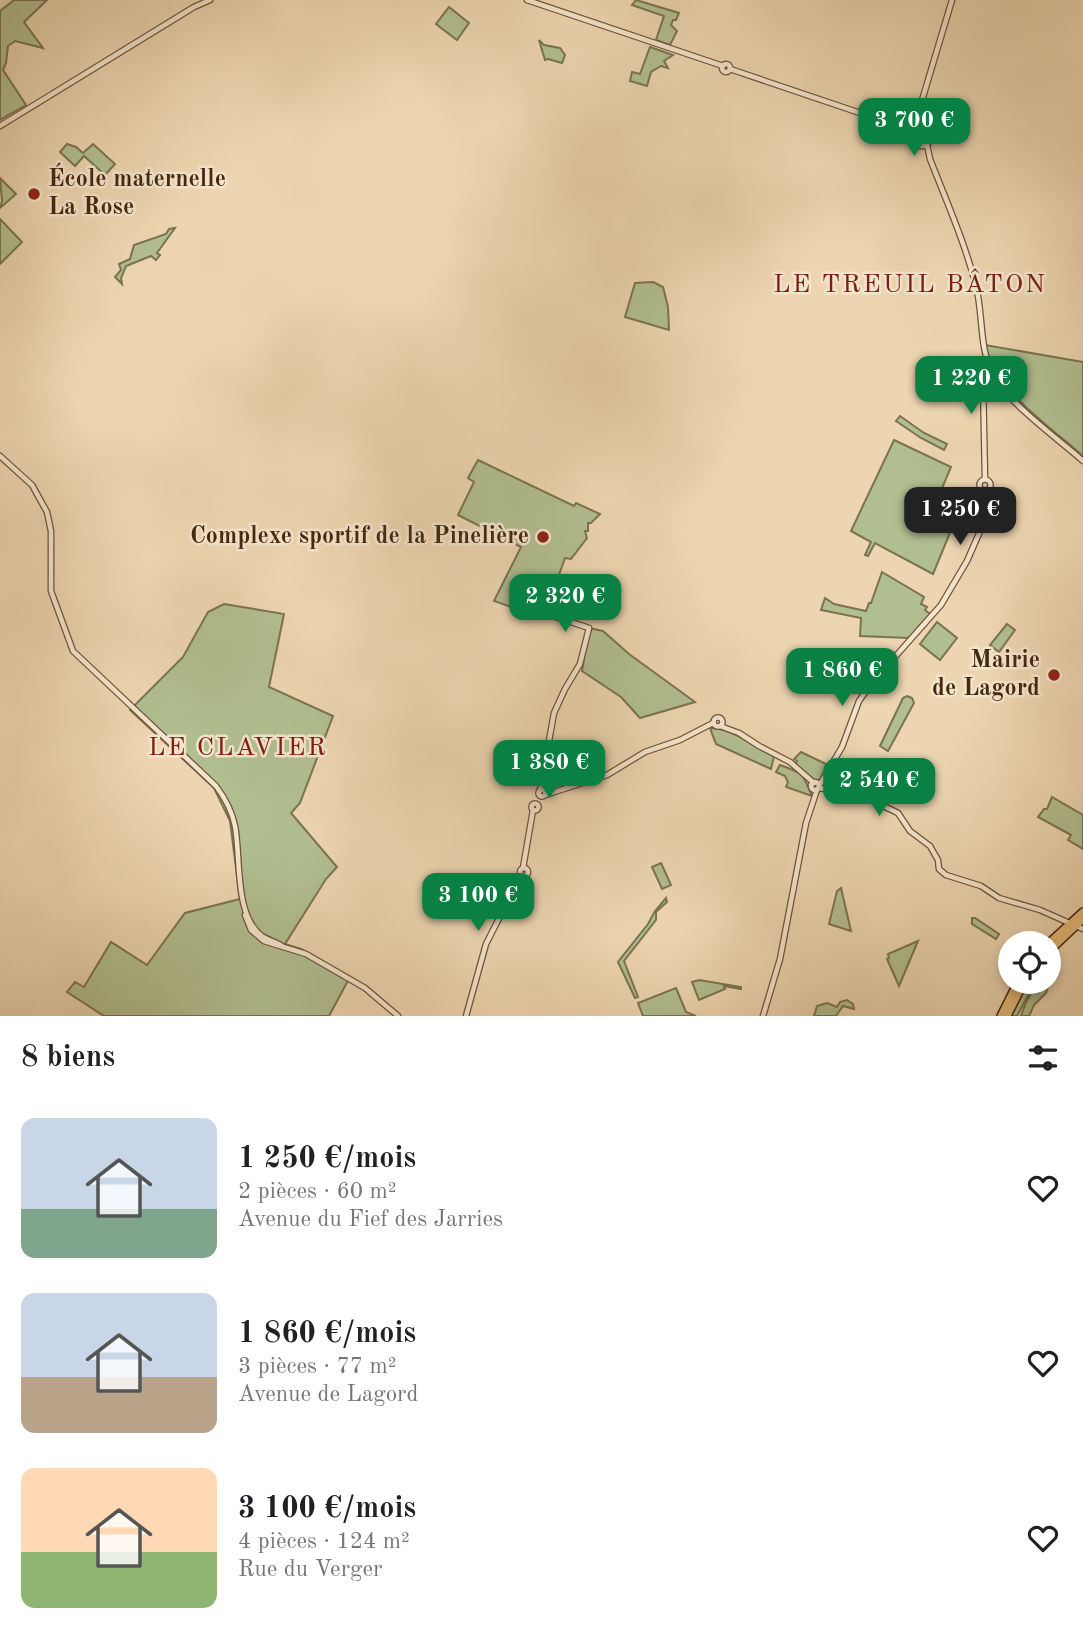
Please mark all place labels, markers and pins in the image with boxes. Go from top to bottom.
pin: 3 700 € [849,99,979,158]
place label: École maternelle La Rose [48,162,226,220]
marker: École maternelle La Rose [26,186,42,202]
pin: 1 220 € [906,356,1036,416]
pin: 1 250 € [895,488,1025,547]
place label: Complexe sportif de la Pinelière [190,525,529,549]
marker: Complexe sportif de la Pinelière [535,529,551,545]
pin: 2 320 € [500,574,630,634]
pin: 1 860 € [777,648,907,708]
place label: Mairie de Lagord [932,649,1040,701]
marker: Mairie de Lagord [1046,667,1062,683]
pin: 1 380 € [484,740,614,800]
pin: 2 540 € [814,758,944,818]
pin: 3 100 € [413,874,543,933]

